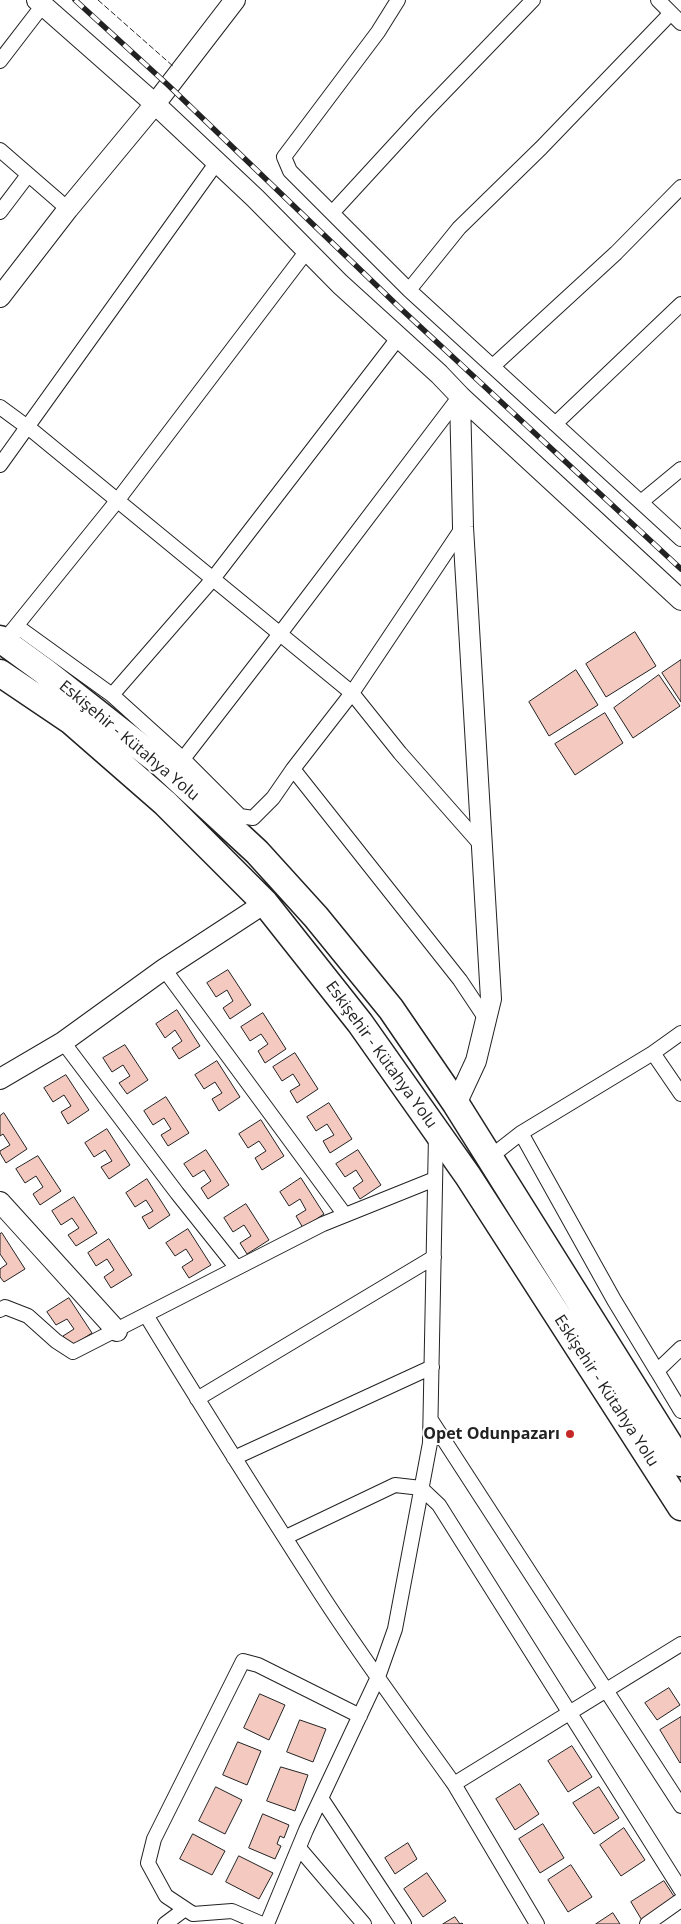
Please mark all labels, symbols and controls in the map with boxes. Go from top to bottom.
street label: Eskişehir - Kütahya Yolu [55,677,203,805]
street label: Eskişehir - Kütahya Yolu [321,978,441,1132]
street label: Eskişehir - Kütahya Yolu [550,1312,662,1470]
place label: Opet Odunpazarı [423,1424,560,1444]
marker: Opet Odunpazarı [564,1428,576,1440]

